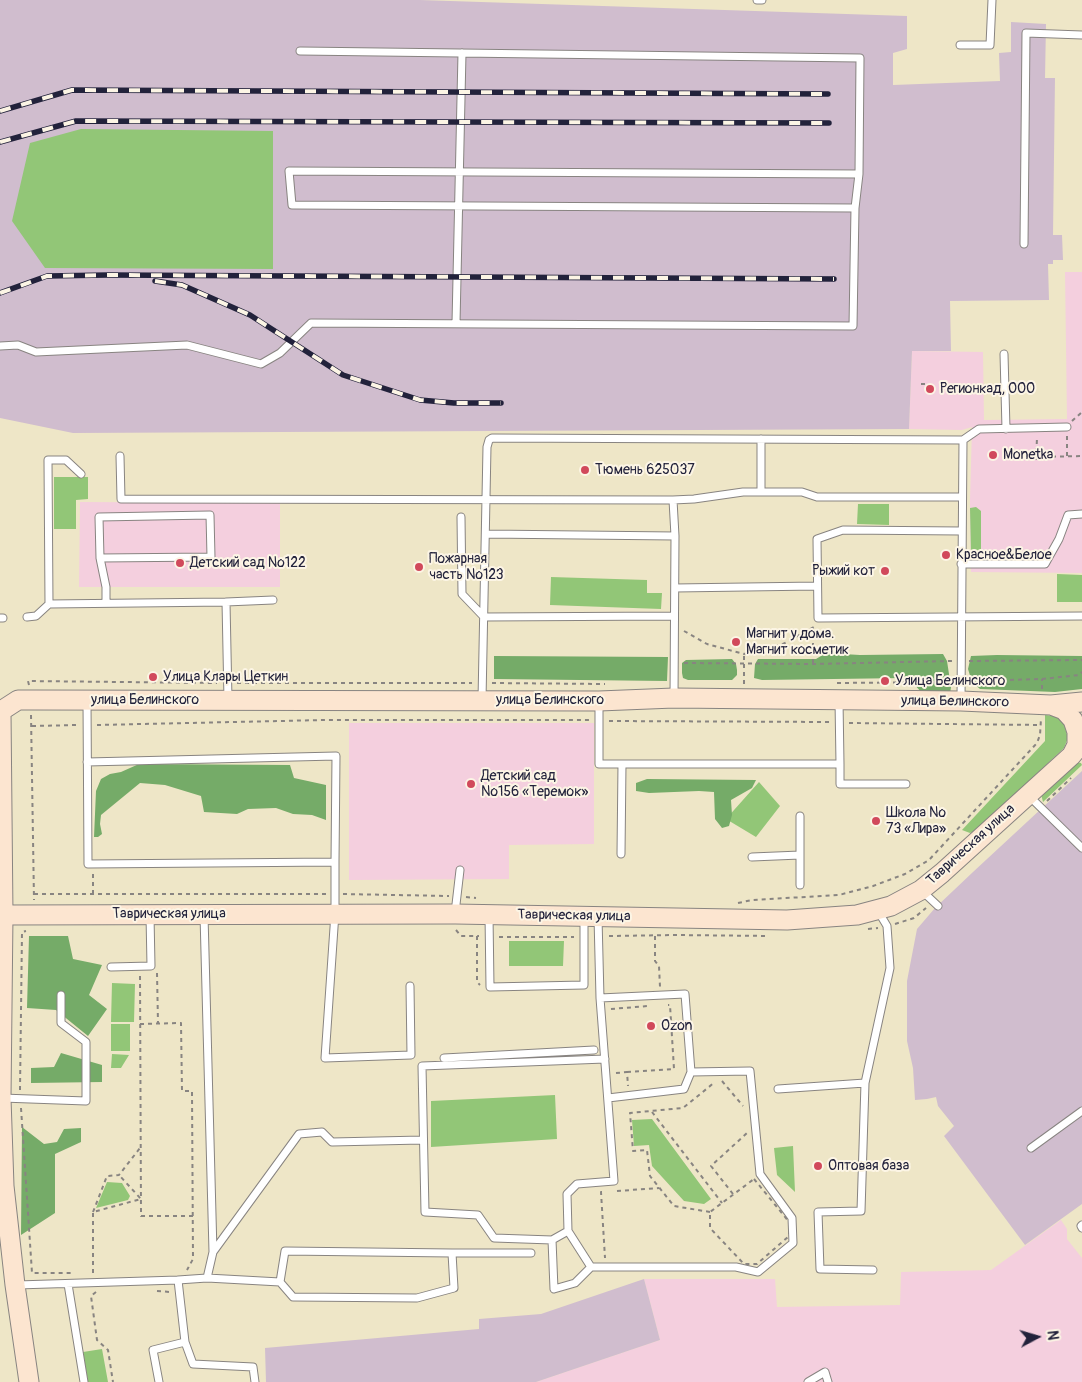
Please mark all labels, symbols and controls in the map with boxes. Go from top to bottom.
place label: Регионкад, ООО [940,381,1035,397]
marker: Регионкад, ООО [924,383,936,395]
place label: Monetka [1003,447,1053,463]
marker: Monetka [987,449,999,461]
place label: Тюмень 625037 [595,462,695,478]
marker: Тюмень 625037 [579,464,591,476]
place label: Красное&Белое [956,547,1052,563]
marker: Красное&Белое [940,549,952,561]
place label: Пожарная часть №123 [429,551,504,584]
place label: Детский сад №122 [190,555,306,571]
marker: Детский сад №122 [174,557,186,569]
marker: Пожарная часть №123 [413,561,425,573]
place label: Рыжий кот [812,563,875,579]
marker: Рыжий кот [879,565,891,577]
place label: Магнит у дома. Магнит косметик [746,626,849,658]
marker: Магнит у дома. Магнит косметик [730,636,742,648]
place label: Улица Клары Цеткин [163,669,288,685]
marker: Улица Клары Цеткин [147,671,159,683]
place label: Улица Белинского [895,673,1005,689]
marker: Улица Белинского [879,675,891,687]
street label: улица Белинского [91,692,199,708]
street label: улица Белинского [496,692,604,708]
street label: улица Белинского [901,693,1009,711]
place label: Детский сад №156 «Теремок» [481,768,588,800]
marker: Детский сад №156 «Теремок» [465,778,477,790]
street label: Таврическая улица [923,801,1019,889]
place label: Школа № 73 «Лира» [886,805,946,838]
marker: Школа № 73 «Лира» [870,815,882,827]
street label: Таврическая улица [112,906,226,922]
street label: Таврическая улица [517,907,631,925]
place label: Ozon [661,1018,692,1034]
marker: Ozon [645,1020,657,1032]
place label: Оптовая база [828,1158,909,1174]
marker: Оптовая база [812,1160,824,1172]
north arrow [1012,1312,1062,1362]
text: N [1043,1330,1061,1341]

